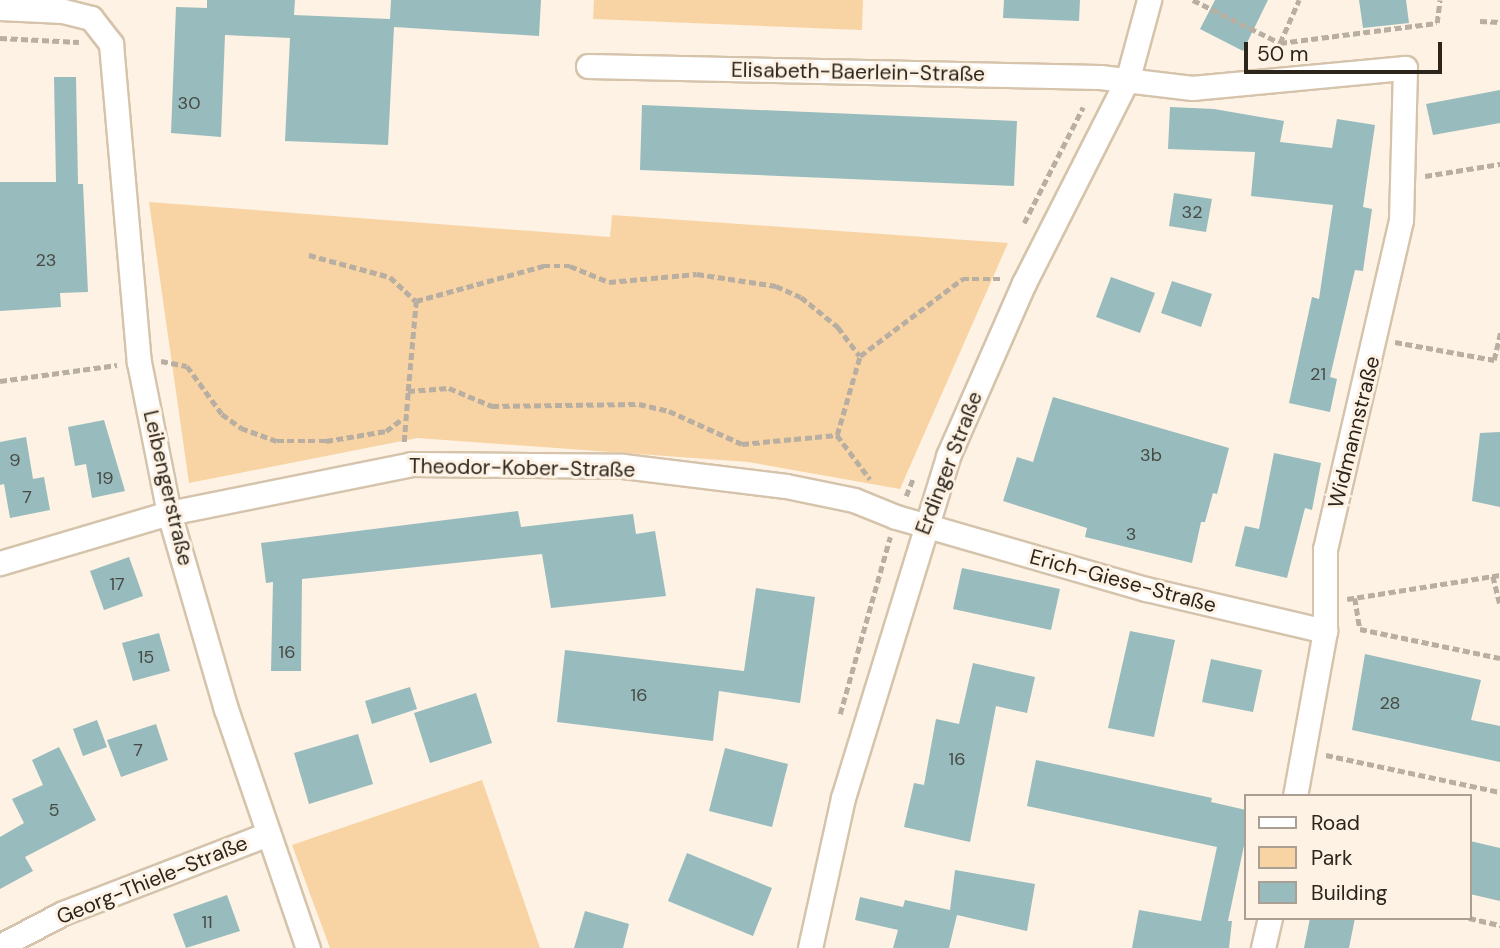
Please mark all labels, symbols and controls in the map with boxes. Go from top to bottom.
scale bar [1248,28,1446,72]
text: 50 m [1257,40,1308,68]
street label: Elisabeth-Baerlein-Straße [731,57,985,87]
house number: 30 [178,92,200,114]
house number: 32 [1181,201,1203,223]
house number: 23 [35,249,57,271]
street label: Widmannstraße [1323,353,1385,511]
house number: 21 [1310,363,1326,385]
street label: Erdinger Straße [910,388,988,538]
street label: Leibengerstraße [138,408,198,568]
house number: 3b [1140,444,1162,466]
house number: 9 [9,449,21,471]
street label: Theodor-Kober-Straße [409,453,635,483]
house number: 19 [97,467,113,489]
house number: 7 [22,486,32,508]
house number: 3 [1126,523,1136,545]
street label: Erich-Giese-Straße [1027,544,1219,618]
house number: 17 [109,573,125,595]
house number: 16 [279,641,295,663]
house number: 15 [138,646,154,668]
house number: 16 [631,684,647,706]
house number: 28 [1379,692,1401,714]
house number: 7 [133,739,143,761]
house number: 16 [949,748,965,770]
legend [1244,794,1472,920]
house number: 5 [49,799,59,821]
text: Road [1311,809,1360,837]
street label: Georg-Thiele-Straße [53,830,251,930]
text: Park [1311,844,1352,872]
text: Building [1311,879,1387,907]
house number: 11 [201,911,213,933]

